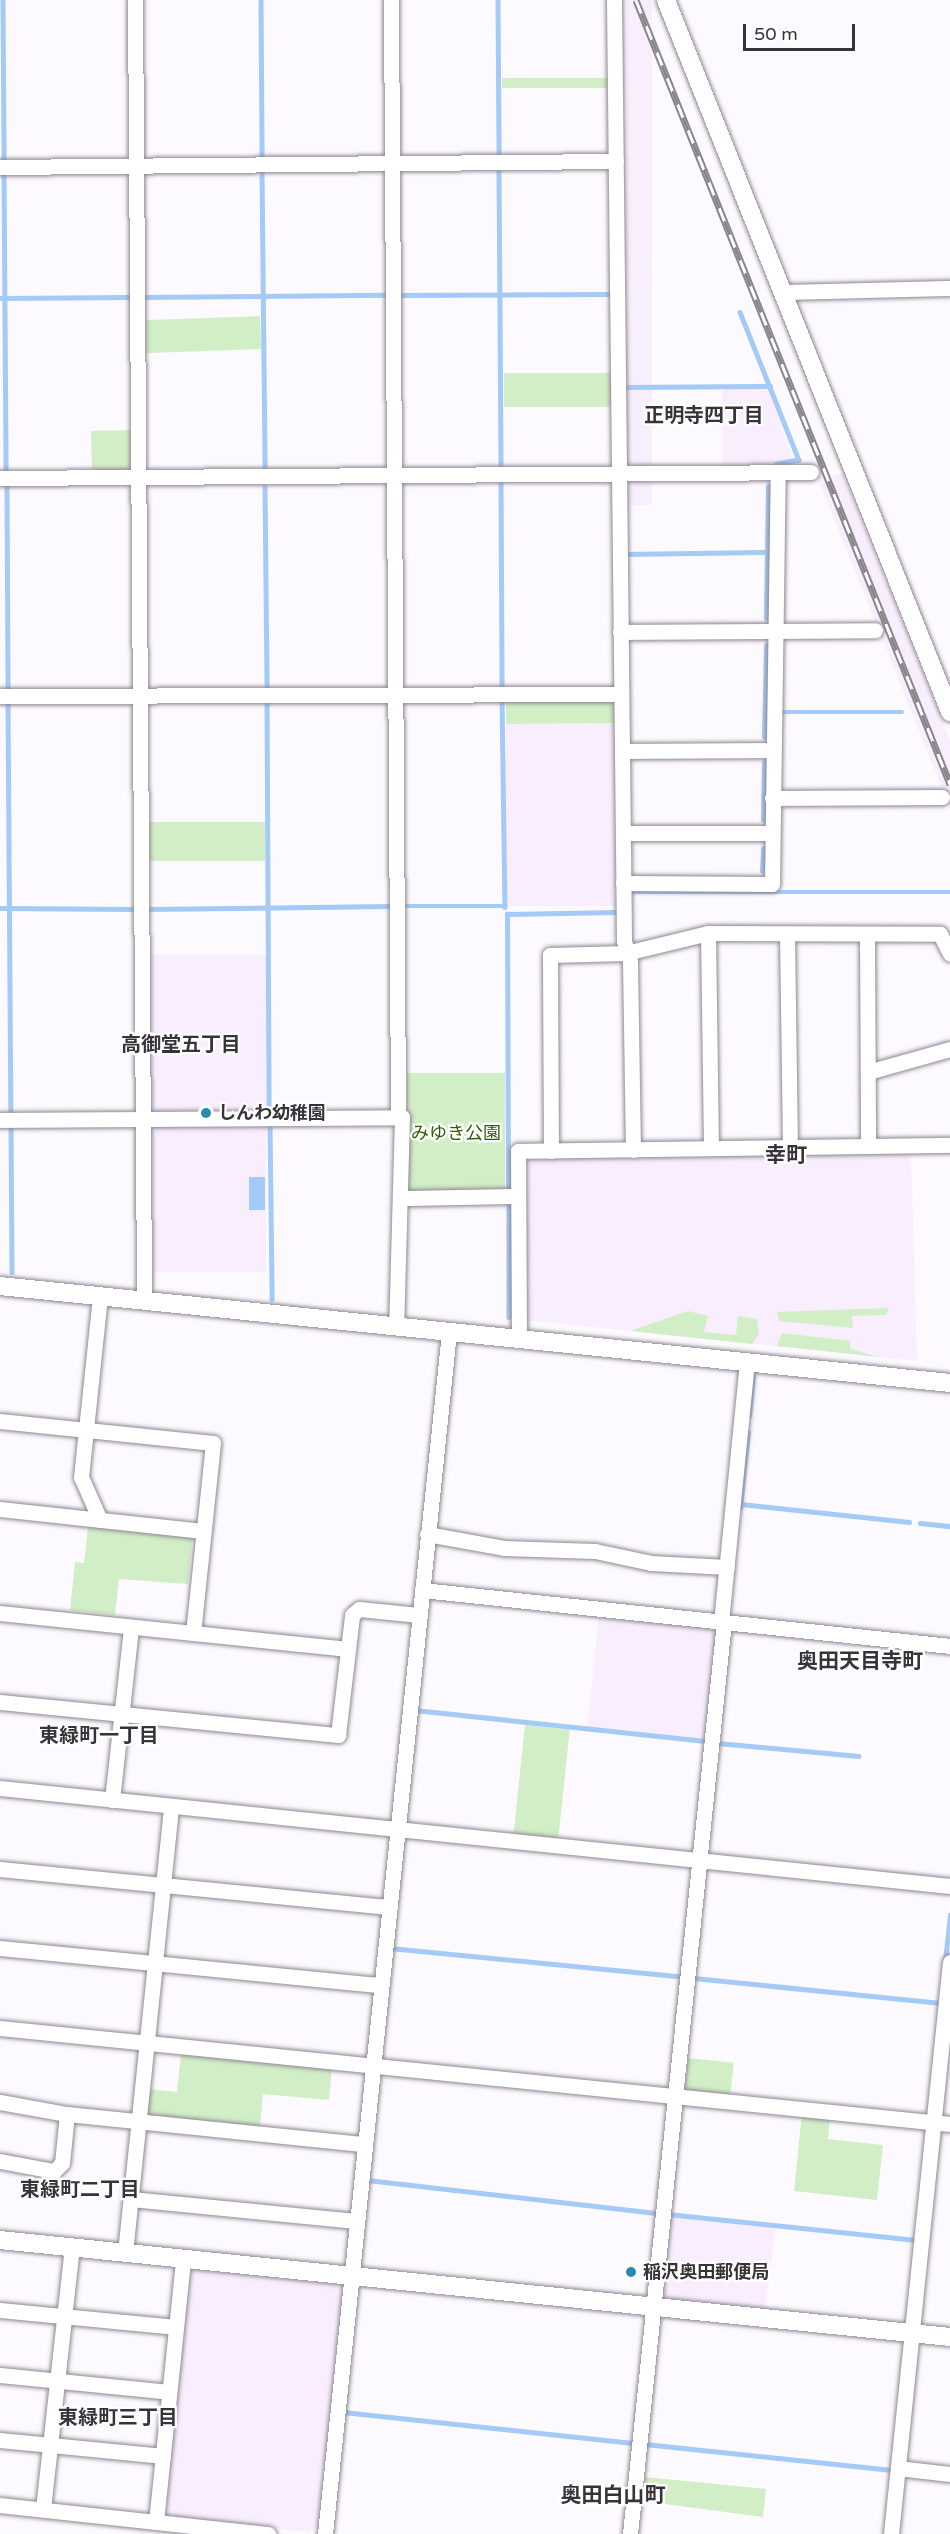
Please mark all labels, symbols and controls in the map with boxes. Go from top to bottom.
scale bar [746,12,858,50]
text: 50 m [754,23,798,45]
district label: 正明寺四丁目 [644,404,764,428]
district label: 高御堂五丁目 [121,1033,241,1057]
place label: しんわ幼稚園 [218,1102,326,1124]
marker: しんわ幼稚園 [199,1106,213,1120]
park label: みゆき公園 [411,1122,501,1144]
district label: 幸町 [765,1143,807,1169]
district label: 奥田天目寺町 [797,1649,923,1675]
district label: 東緑町一丁目 [39,1724,159,1748]
district label: 東緑町二丁目 [20,2178,140,2202]
place label: 稲沢奥田郵便局 [643,2261,769,2283]
marker: 稲沢奥田郵便局 [624,2265,638,2279]
district label: 東緑町三丁目 [58,2406,178,2430]
district label: 奥田白山町 [561,2483,665,2509]

